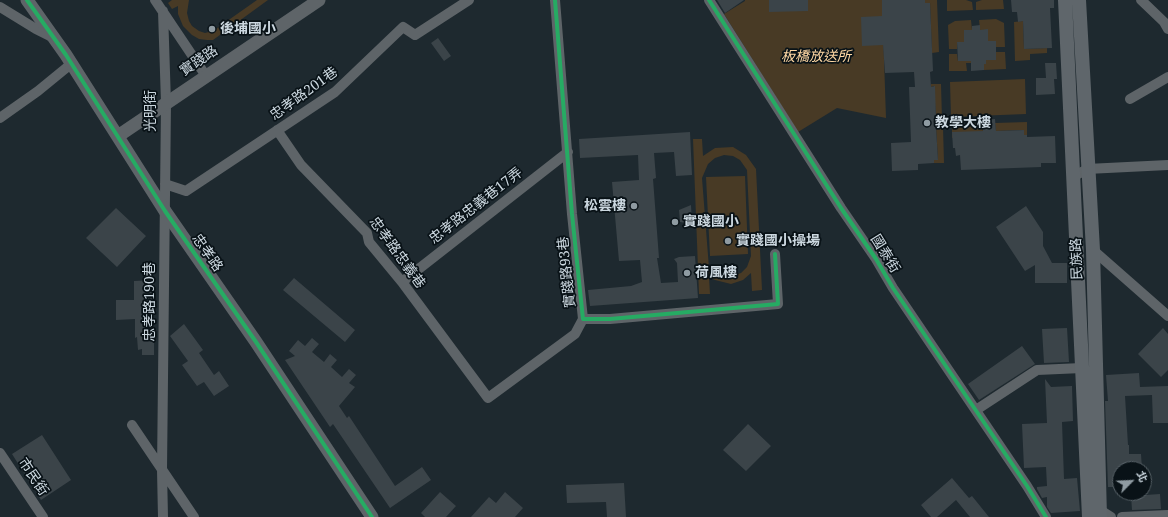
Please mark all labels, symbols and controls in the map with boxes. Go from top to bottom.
place label: 後埔國小 [220,21,276,37]
marker: 後埔國小 [207,24,217,34]
street label: 實踐路 [177,42,221,80]
park label: 板橋放送所 [781,49,851,65]
street label: 忠孝路201巷 [267,64,341,124]
street label: 光明街 [143,90,159,132]
place label: 教學大樓 [935,115,991,131]
marker: 教學大樓 [922,118,932,128]
street label: 忠孝路忠義巷17弄 [426,164,526,248]
place label: 松雲樓 [584,198,626,214]
marker: 松雲樓 [629,201,639,211]
street label: 忠孝路忠義巷 [366,214,428,292]
place label: 實踐國小 [683,214,739,230]
marker: 實踐國小 [670,217,680,227]
street label: 忠孝路 [188,231,226,275]
street label: 國泰街 [867,232,903,276]
place label: 實踐國小操場 [736,233,820,249]
street label: 實踐路93巷 [555,235,579,309]
marker: 實踐國小操場 [723,236,733,246]
street label: 民族路 [1068,238,1086,280]
street label: 忠孝路190巷 [142,262,158,342]
place label: 荷風樓 [695,265,737,281]
marker: 荷風樓 [682,268,692,278]
street label: 市民街 [14,455,52,499]
north arrow [1112,461,1152,501]
text: 北 [1133,468,1152,484]

